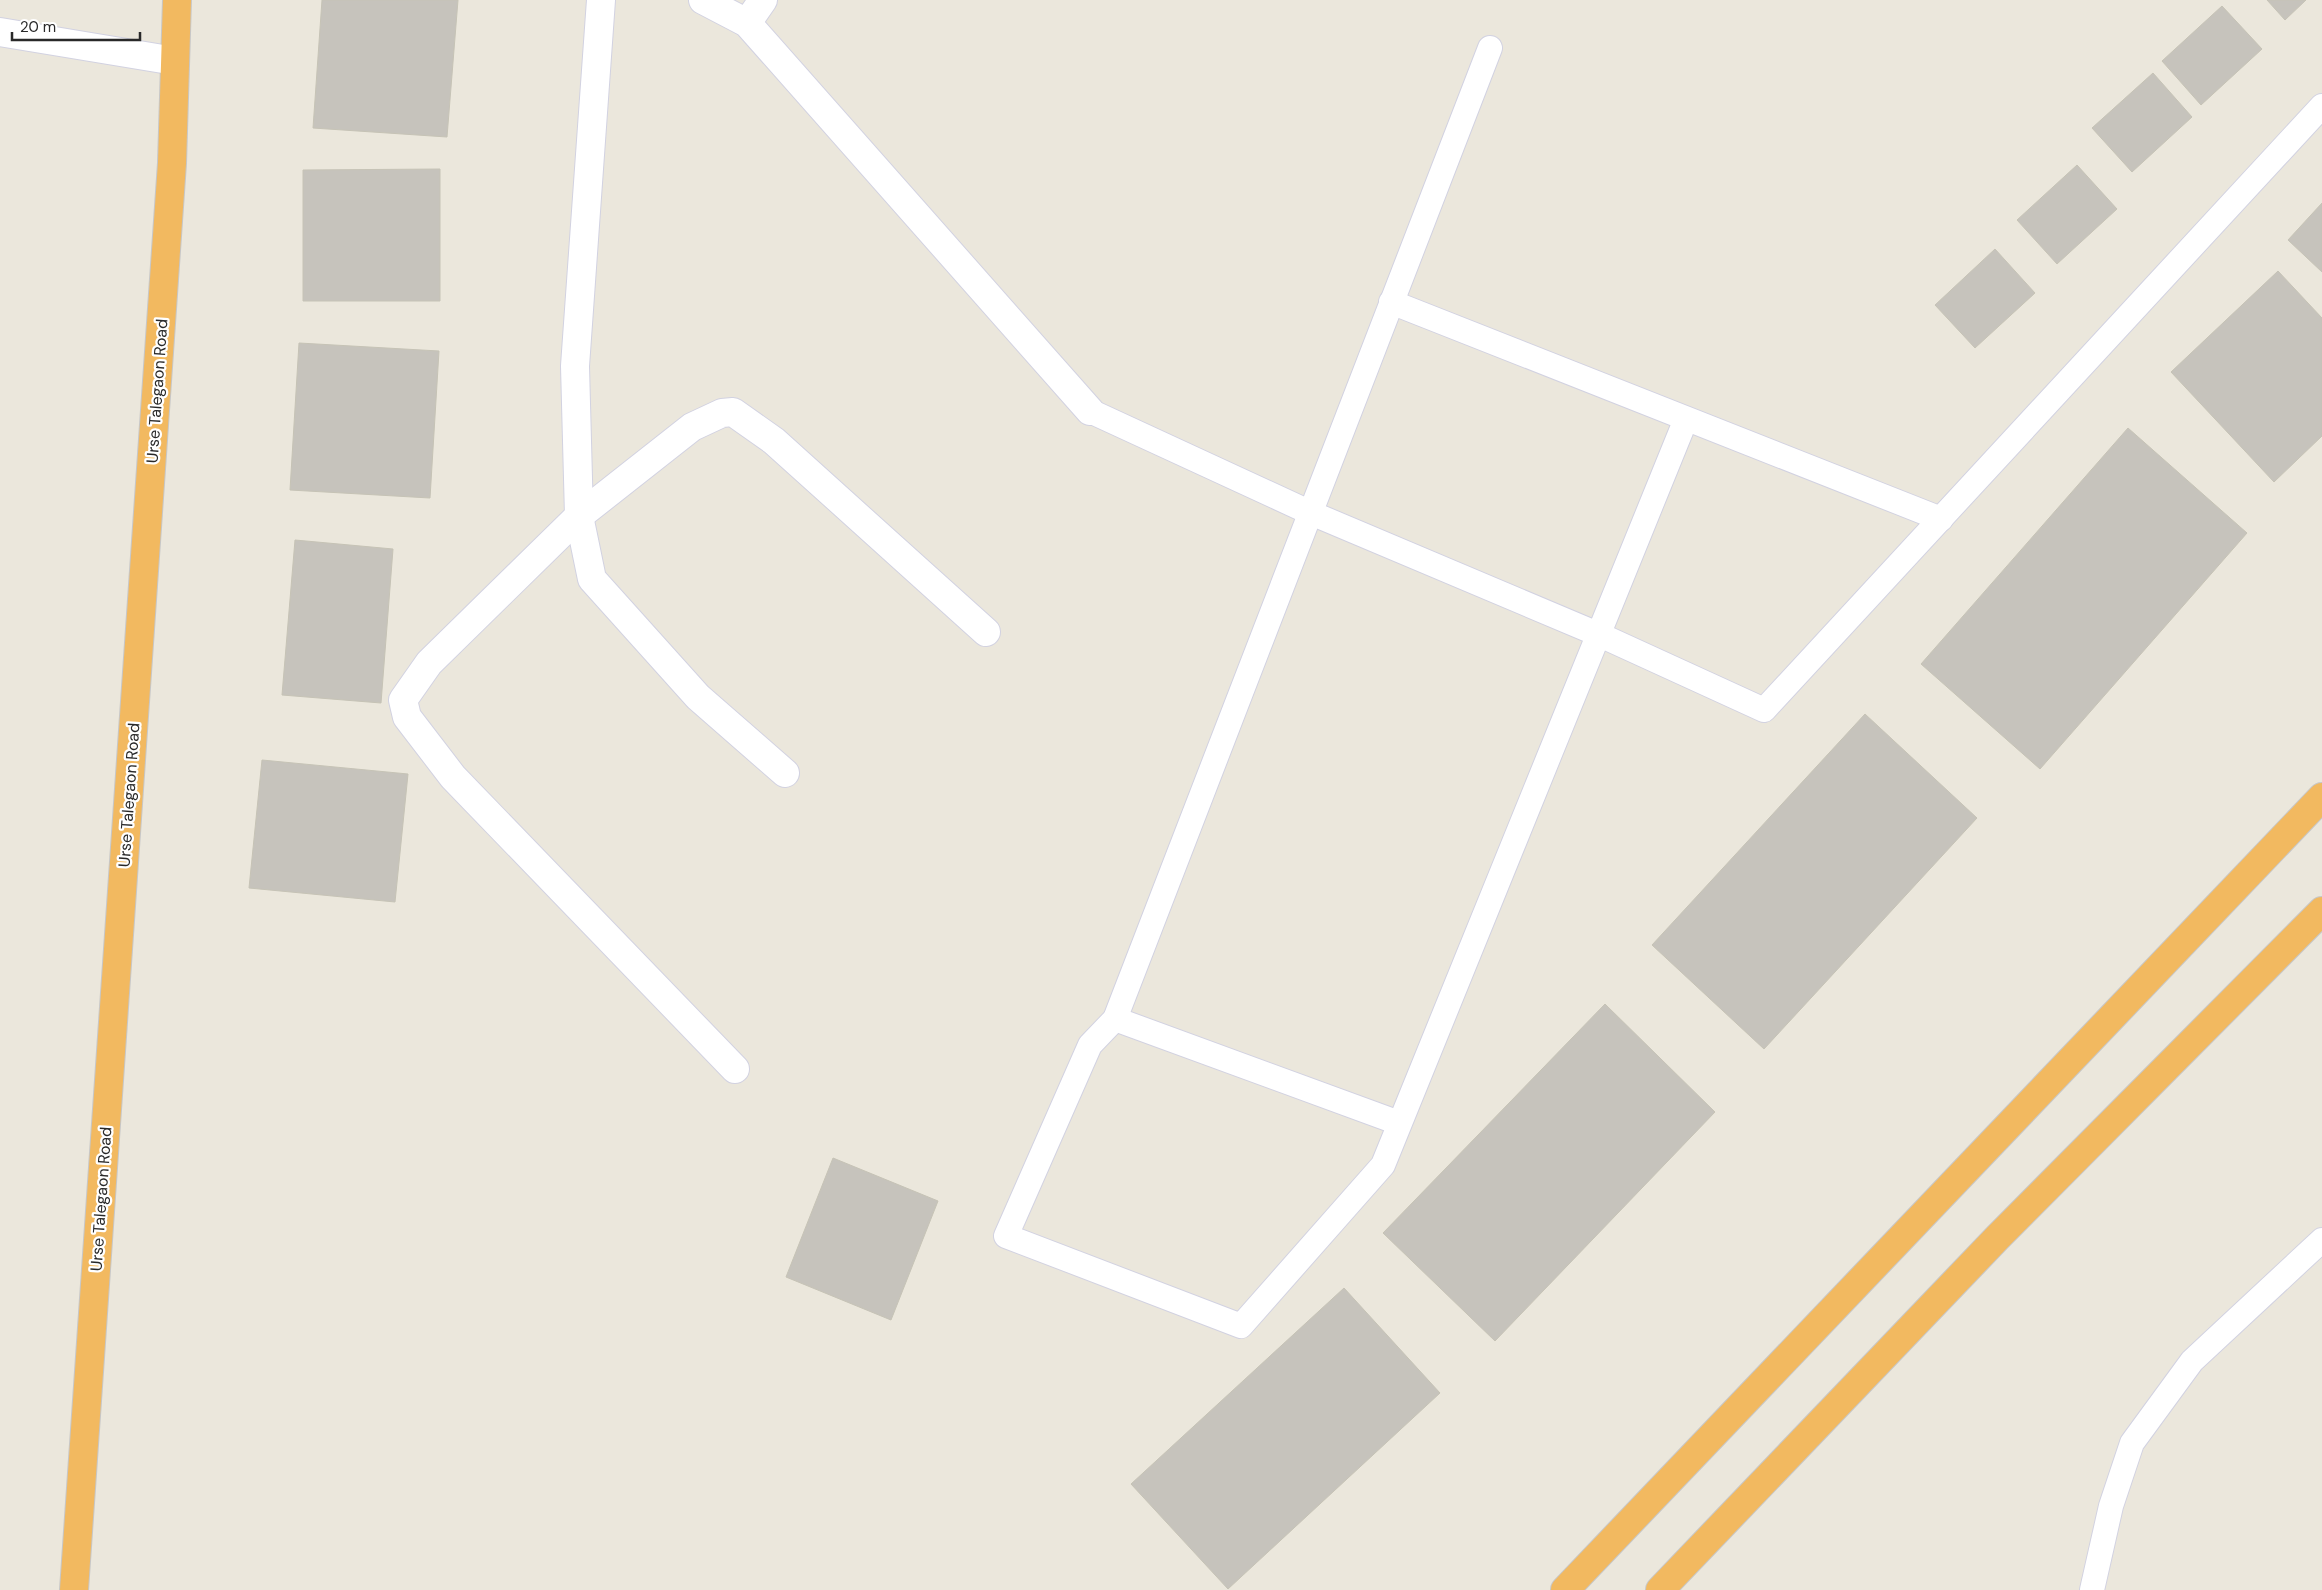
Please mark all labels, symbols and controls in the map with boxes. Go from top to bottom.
scale bar [12,10,140,42]
text: 20 m [20,17,56,37]
street label: Urse Talegaon Road [141,318,173,464]
street label: Urse Talegaon Road [113,722,145,868]
street label: Urse Talegaon Road [85,1126,117,1272]

